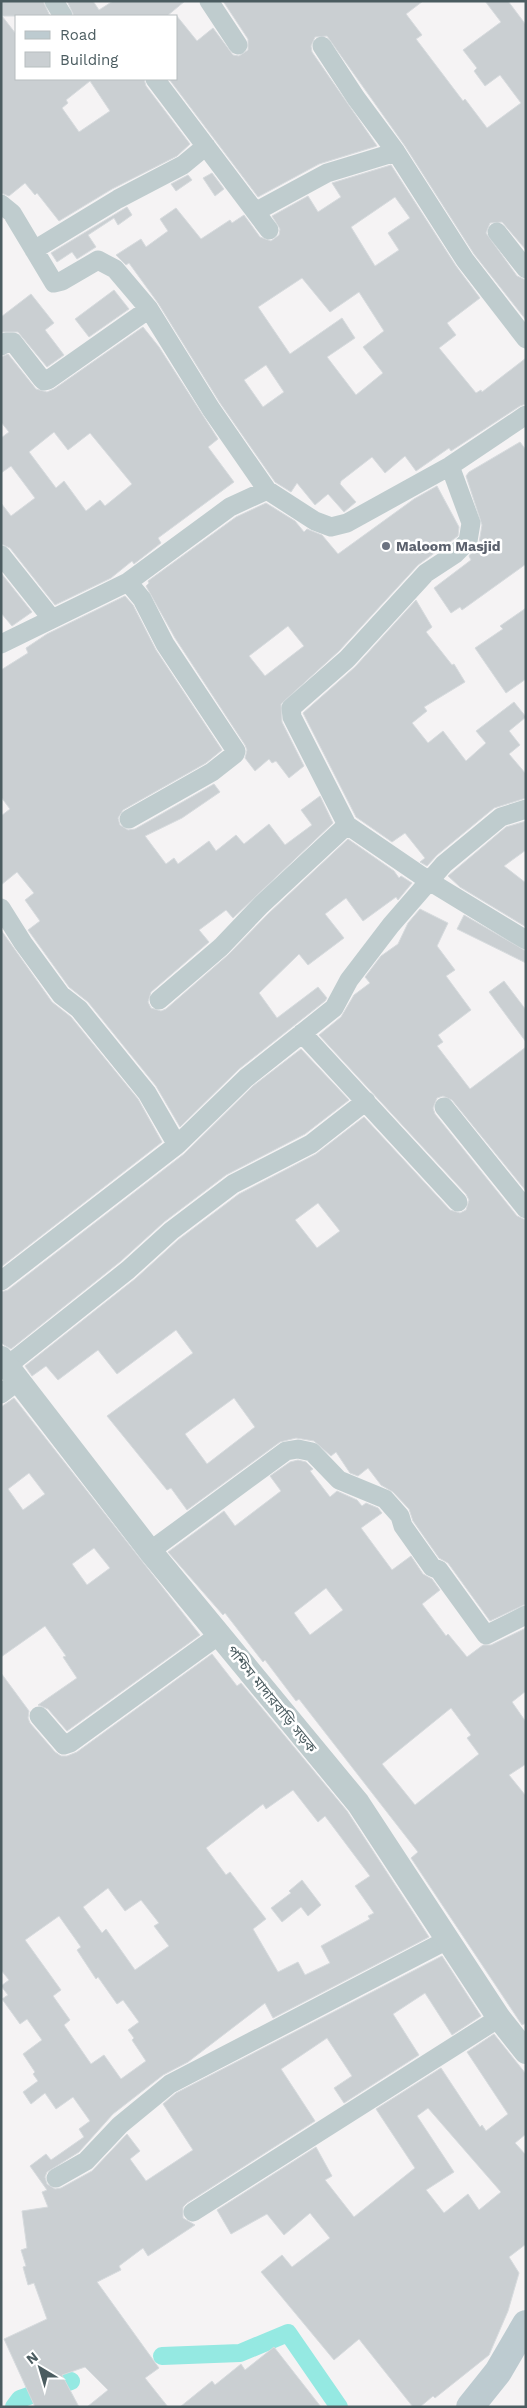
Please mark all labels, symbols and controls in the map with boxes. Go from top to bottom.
legend [15,15,178,80]
text: Road [60,26,97,44]
text: Building [60,51,118,69]
place label: Maloom Masjid [396,538,501,554]
marker: Maloom Masjid [380,540,392,552]
street label: পশ্চিম মাদারবাড়ি সড়ক [224,1642,321,1756]
north arrow [15,2343,65,2393]
text: N [23,2348,41,2367]

